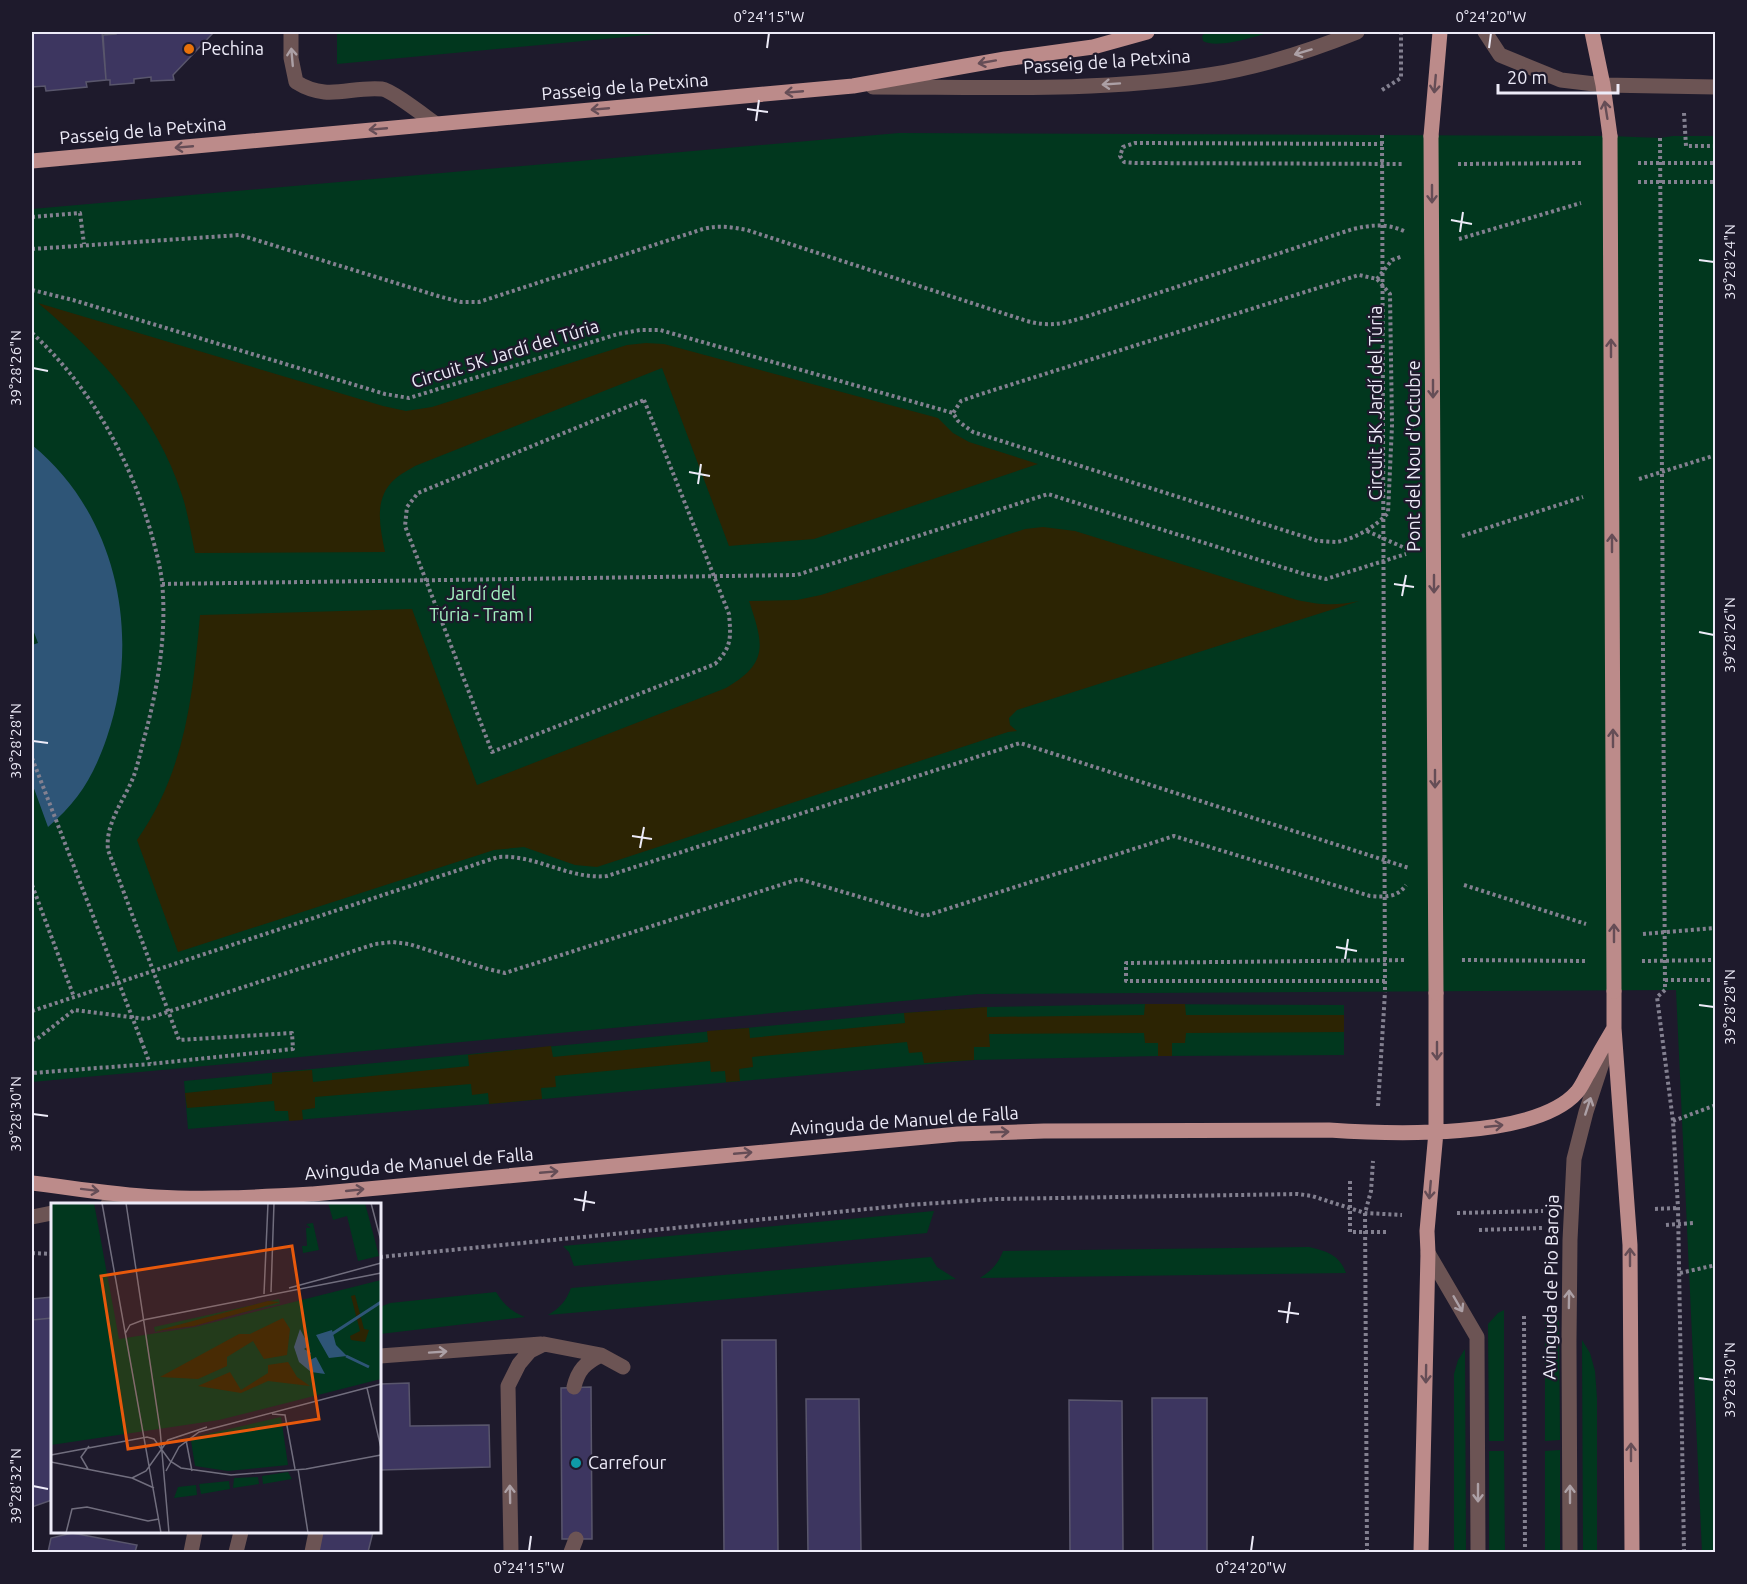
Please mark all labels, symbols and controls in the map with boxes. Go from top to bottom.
text: 0°24'15"W [734,8,805,25]
text: 0°24'20"W [1456,8,1527,25]
place label: Pechina [201,38,264,58]
marker: Pechina [182,42,196,56]
street label: Passeig de la Petxina [1023,45,1191,77]
one-way arrow [286,48,297,67]
one-way arrow [1294,48,1313,59]
one-way arrow [978,57,997,68]
scale bar [1498,57,1618,95]
text: 20 m [1507,67,1547,87]
street label: Passeig de la Petxina [541,69,709,103]
one-way arrow [1430,73,1441,93]
one-way arrow [1101,79,1121,90]
one-way arrow [785,87,805,98]
one-way arrow [1601,101,1612,121]
one-way arrow [591,104,611,115]
street label: Passeig de la Petxina [59,113,227,147]
one-way arrow [369,124,389,135]
one-way arrow [175,142,194,153]
one-way arrow [1426,184,1438,204]
text: 39°28'24"N [1721,224,1738,300]
street label: Circuit 5K Jardí del Túria [1365,305,1385,501]
street label: Circuit 5K Jardí del Túria [408,315,601,391]
text: 39°28'26"N [7,330,24,406]
one-way arrow [1605,338,1617,358]
street label: Pont del Nou d'Octubre [1403,360,1423,552]
one-way arrow [1427,379,1439,399]
one-way arrow [1606,533,1618,553]
one-way arrow [1428,574,1440,594]
park label: Jardí del Túria - Tram I [429,583,533,624]
text: 39°28'26"N [1721,597,1738,673]
text: 39°28'28"N [7,703,24,779]
one-way arrow [1607,728,1619,748]
one-way arrow [1429,769,1441,789]
one-way arrow [1608,923,1620,943]
text: 39°28'28"N [1721,969,1738,1045]
one-way arrow [1431,1041,1443,1061]
text: 39°28'30"N [7,1076,24,1152]
one-way arrow [1583,1097,1594,1116]
street label: Avinguda de Manuel de Falla [789,1102,1019,1138]
one-way arrow [1483,1120,1503,1131]
one-way arrow [990,1126,1010,1137]
street label: Avinguda de Manuel de Falla [304,1143,534,1183]
one-way arrow [733,1148,752,1159]
one-way arrow [538,1166,558,1177]
one-way arrow [1424,1180,1435,1200]
one-way arrow [79,1184,99,1195]
one-way arrow [344,1184,364,1195]
street label: Avinguda de Pio Baroja [1538,1194,1562,1380]
inset map [51,1203,381,1533]
one-way arrow [1624,1248,1636,1268]
one-way arrow [1563,1290,1575,1310]
one-way arrow [1452,1295,1464,1312]
text: 39°28'30"N [1721,1342,1738,1418]
one-way arrow [427,1346,447,1357]
one-way arrow [1420,1364,1431,1384]
one-way arrow [1625,1443,1637,1463]
text: 39°28'32"N [7,1448,24,1524]
place label: Carrefour [588,1452,667,1472]
marker: Carrefour [569,1456,583,1470]
one-way arrow [1472,1483,1484,1503]
one-way arrow [504,1485,516,1505]
one-way arrow [1564,1485,1576,1505]
text: 0°24'15"W [494,1559,565,1576]
text: 0°24'20"W [1216,1559,1287,1576]

